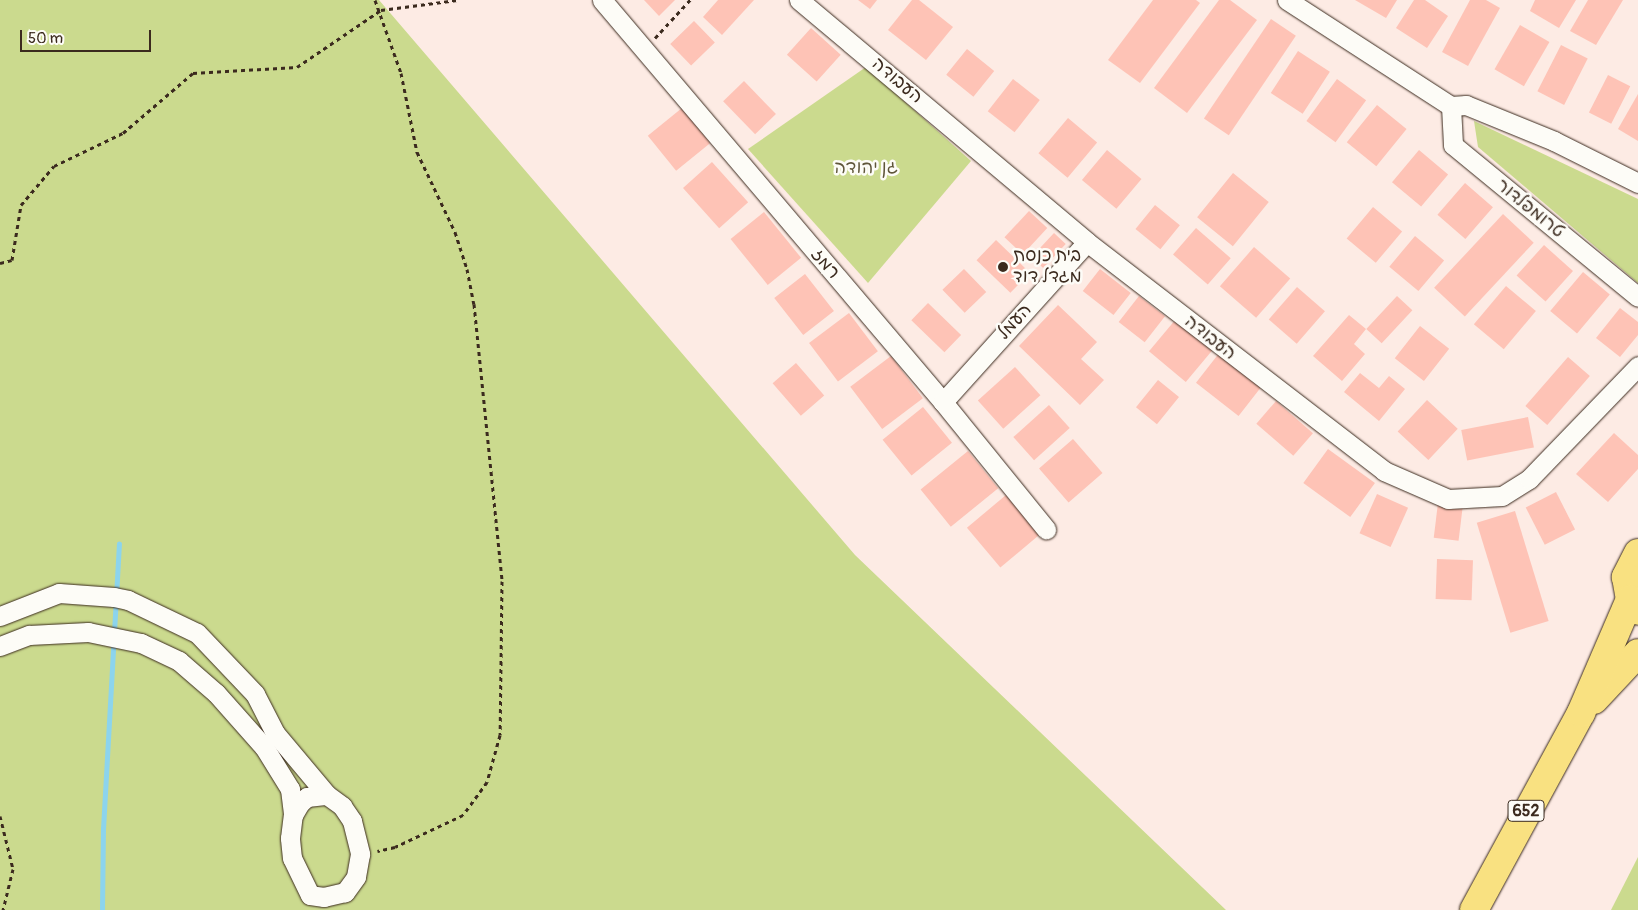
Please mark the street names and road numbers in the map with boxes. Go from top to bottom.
street label: העבודה [867,53,927,109]
street label: טרומפלדור [1492,175,1568,243]
street label: רמז [806,244,844,284]
street label: העמל [993,300,1037,344]
street label: העבודה [1180,311,1240,365]
road number: 652 [1507,798,1545,824]

